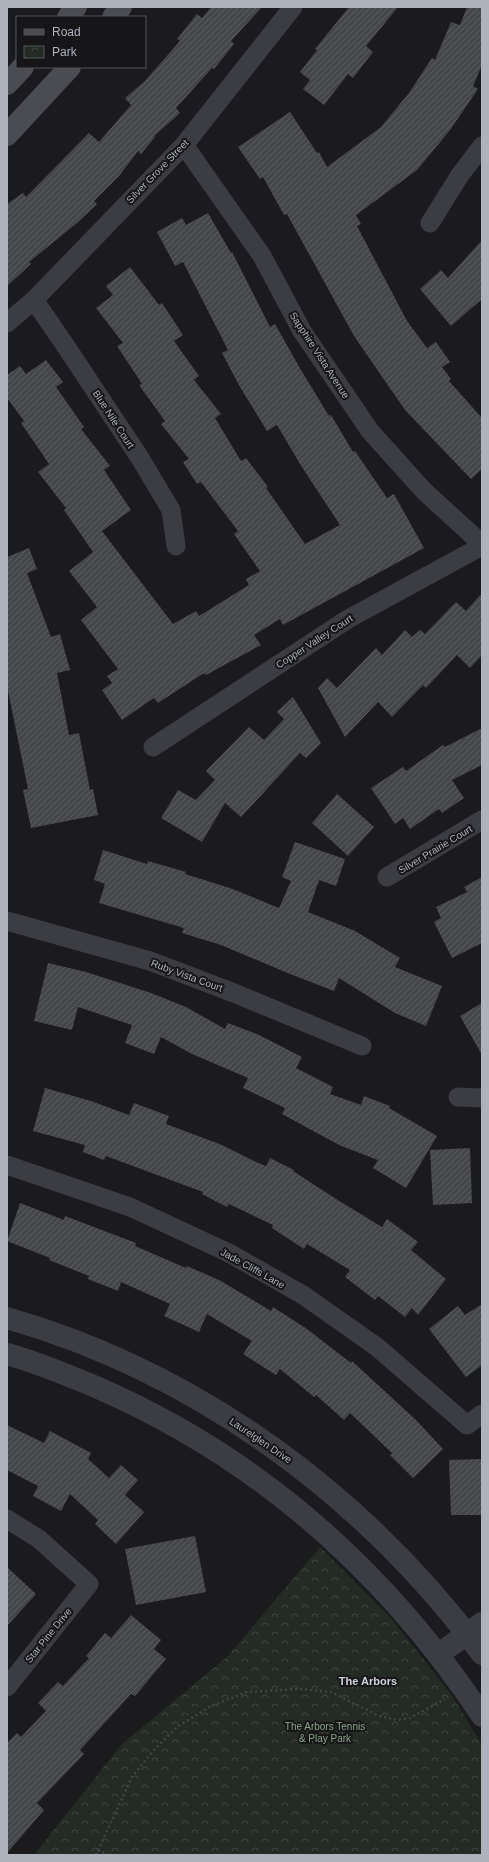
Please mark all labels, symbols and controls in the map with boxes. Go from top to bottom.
legend [16,16,146,68]
text: Road [52,25,81,39]
text: Park [52,45,78,59]
street label: Silver Grove Street [124,137,191,206]
street label: Sapphire Vista Avenue [288,310,352,401]
street label: Blue Nile Court [91,388,137,451]
street label: Copper Valley Court [274,612,355,670]
street label: Silver Prairie Court [396,823,474,876]
street label: Ruby Vista Court [150,957,224,994]
street label: Jade Cliffs Lane [219,1246,287,1291]
street label: Laurelglen Drive [227,1415,294,1466]
street label: Star Pine Drive [23,1605,74,1665]
district label: The Arbors [339,1675,397,1687]
park label: The Arbors Tennis & Play Park [285,1721,365,1744]

